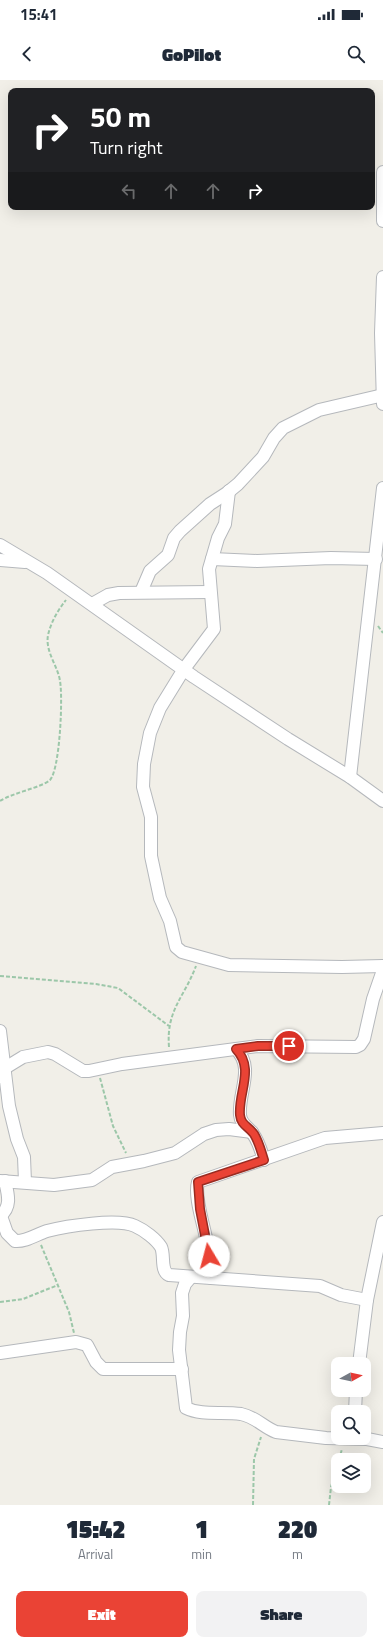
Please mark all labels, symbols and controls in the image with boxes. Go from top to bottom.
text: 15:41 [20,3,57,26]
text: GoPilot [162,41,221,68]
icon: back [16,43,38,65]
icon: search [345,43,367,65]
text: 50 m [90,95,151,138]
icon: right [24,104,76,156]
text: Turn right [90,134,163,161]
icon: left [118,180,140,202]
icon: ahead [160,180,182,202]
icon: ahead [202,180,224,202]
icon: right [244,180,266,202]
pin [272,1029,306,1063]
icon: arrive [278,1035,300,1057]
position arrow [188,1235,230,1277]
north arrow [331,1357,371,1397]
map controls [331,1357,371,1493]
button: search [331,1405,371,1445]
button: layers [331,1453,371,1493]
text: 15:42 [66,1511,125,1547]
text: 1 [195,1511,208,1547]
text: 220 [278,1511,317,1547]
text: Arrival [78,1544,113,1564]
text: min [191,1544,212,1564]
text: m [292,1544,303,1564]
button: Exit [16,1591,188,1637]
button: Share [196,1591,367,1637]

